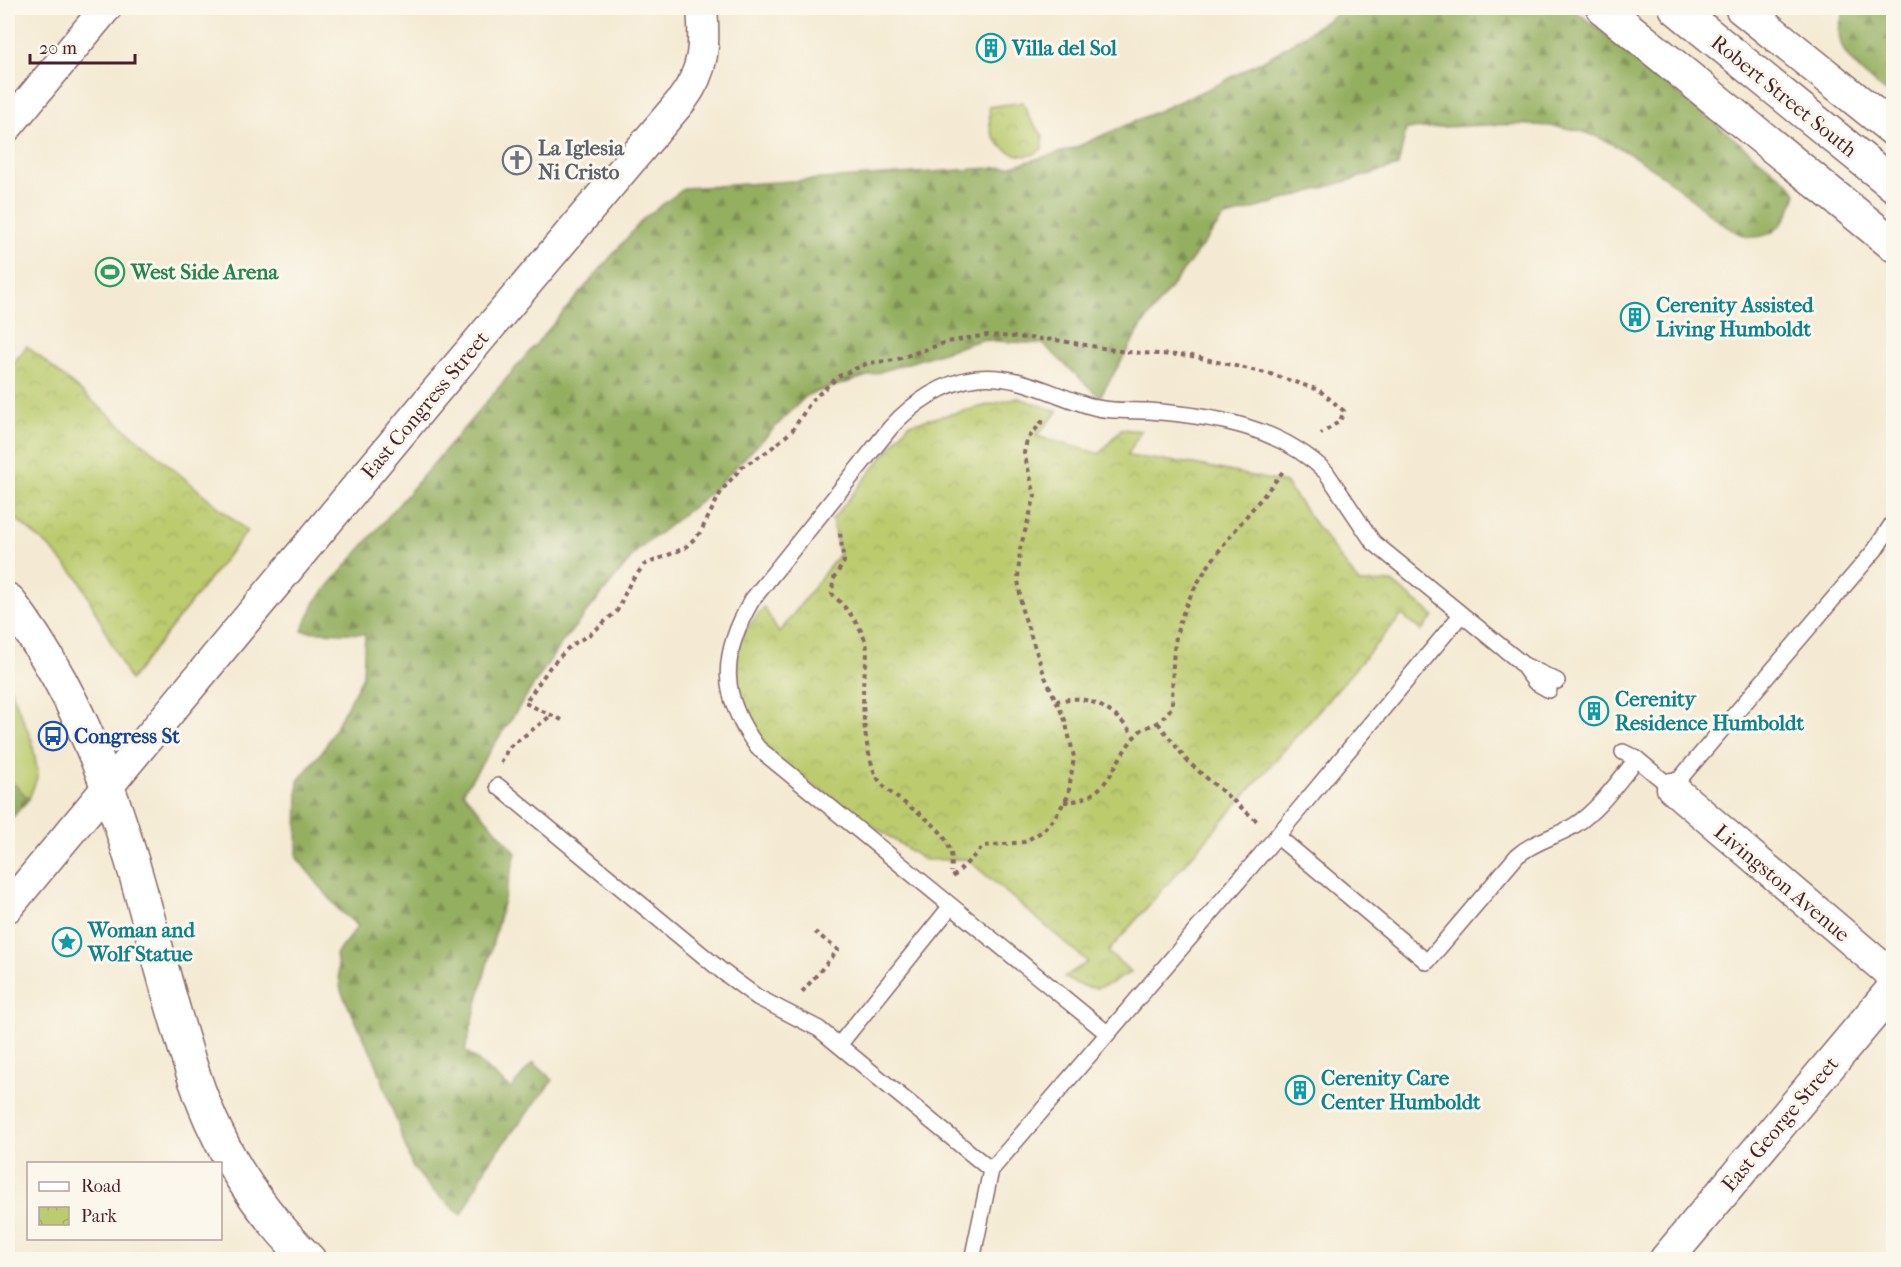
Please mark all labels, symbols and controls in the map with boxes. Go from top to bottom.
scale bar [30,27,135,65]
street label: Robert Street South [1706,30,1862,162]
building icon: Villa del Sol [975,32,1007,64]
place label: Villa del Sol [1011,36,1117,60]
text: 20 m [39,38,77,59]
place label: La Iglesia Ni Cristo [538,136,625,184]
church icon: La Iglesia Ni Cristo [501,144,533,176]
sports icon: West Side Arena [94,256,126,288]
place label: West Side Arena [130,260,280,284]
place label: Cerenity Assisted Living Humboldt [1656,293,1814,341]
building icon: Cerenity Assisted Living Humboldt [1619,301,1651,333]
street label: East Congress Street [356,326,494,484]
place label: Cerenity Residence Humboldt [1615,687,1804,735]
building icon: Cerenity Residence Humboldt [1578,695,1610,727]
bus stop icon: Congress St [37,720,69,752]
place label: Congress St [74,724,180,748]
street label: Livingston Avenue [1710,820,1854,946]
place label: Woman and Wolf Statue [87,918,195,966]
place icon: Woman and Wolf Statue [51,926,83,958]
street label: East George Street [1717,1051,1844,1196]
place label: Cerenity Care Center Humboldt [1321,1066,1481,1114]
building icon: Cerenity Care Center Humboldt [1284,1074,1316,1106]
legend [27,1162,222,1240]
text: Road [81,1176,121,1197]
text: Park [81,1206,118,1227]

